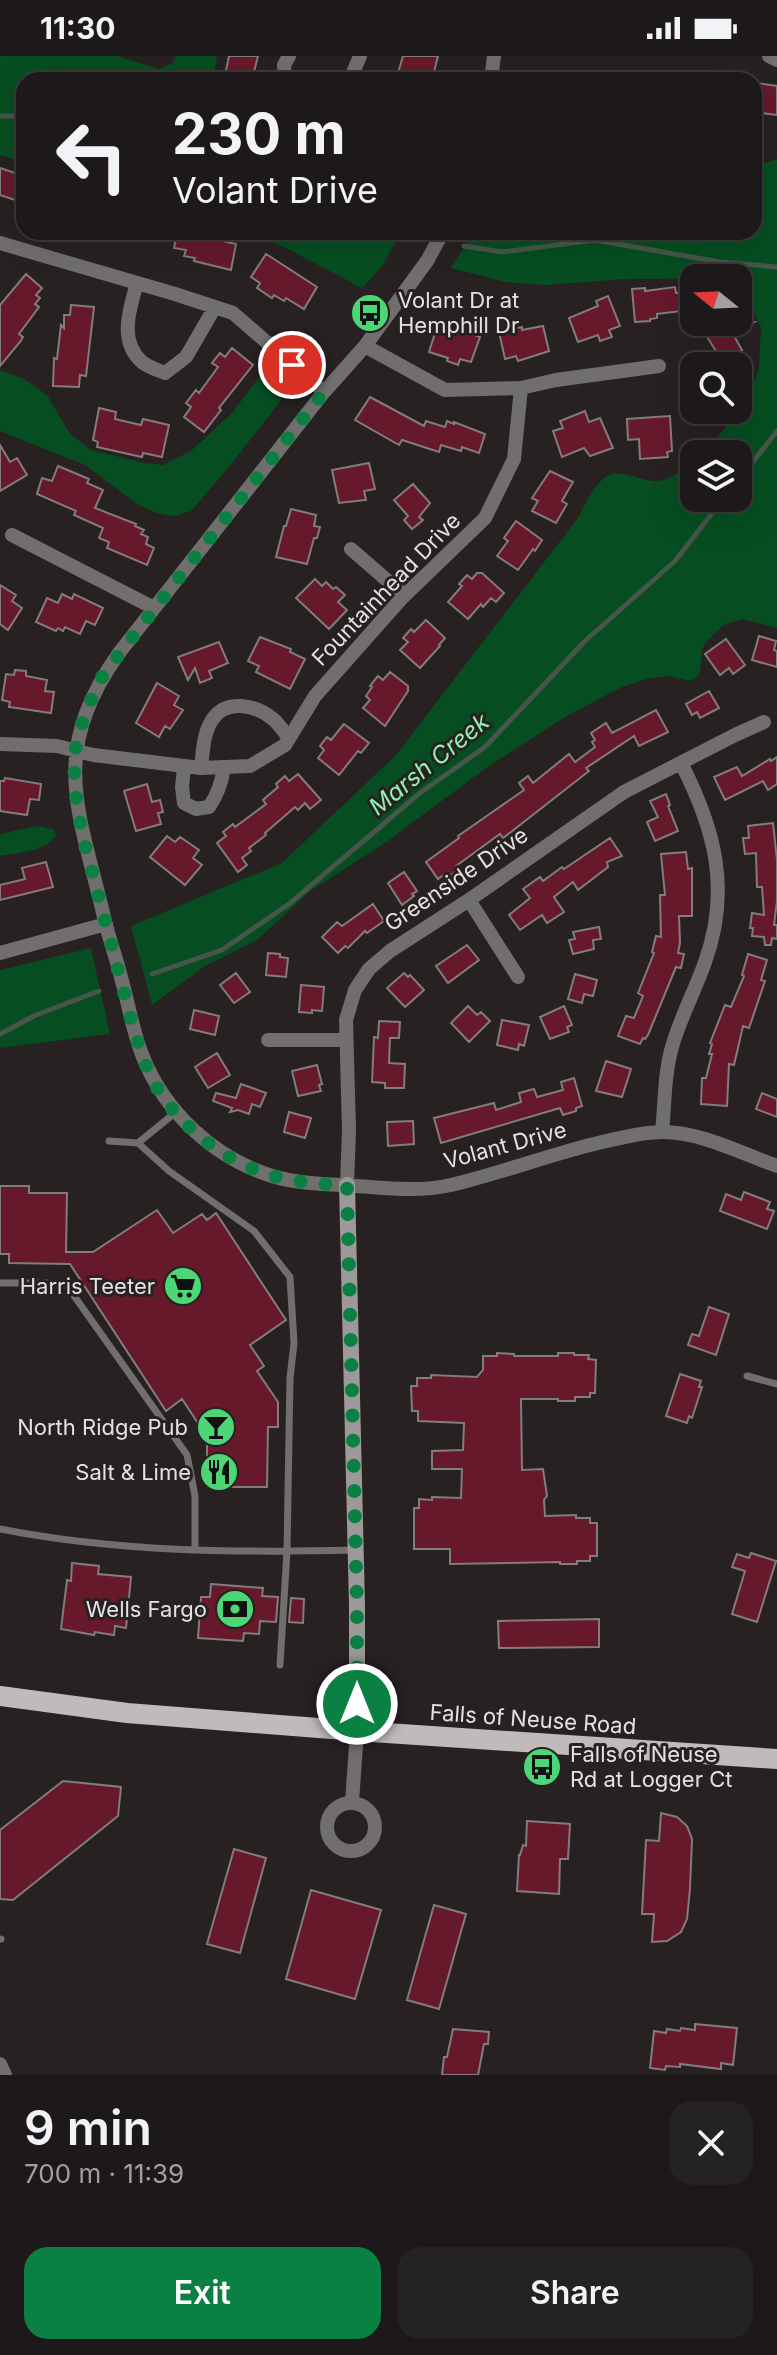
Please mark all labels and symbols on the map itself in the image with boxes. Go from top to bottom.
north arrow [680,264,752,336]
place label: Volant Dr at Hemphill Dr [398,287,519,338]
bus stop icon: Volant Dr at Hemphill Dr [349,292,391,334]
pin [258,331,326,399]
street label: Fountainhead Drive [307,507,465,671]
water label: Marsh Creek [363,706,496,821]
street label: Greenside Drive [380,822,532,936]
street label: Volant Drive [441,1116,569,1174]
supermarket icon: Harris Teeter [162,1265,204,1307]
place label: Harris Teeter [20,1273,155,1299]
bar icon: North Ridge Pub [195,1406,237,1448]
place label: North Ridge Pub [17,1414,188,1440]
restaurant icon: Salt & Lime [198,1451,240,1493]
place label: Salt & Lime [75,1459,191,1485]
bank icon: Wells Fargo [214,1588,256,1630]
place label: Wells Fargo [86,1596,207,1622]
position arrow [315,1662,399,1746]
street label: Falls of Neuse Road [429,1699,637,1739]
place label: Falls of Neuse Rd at Logger Ct [570,1741,732,1792]
bus stop icon: Falls of Neuse Rd at Logger Ct [521,1746,563,1788]

